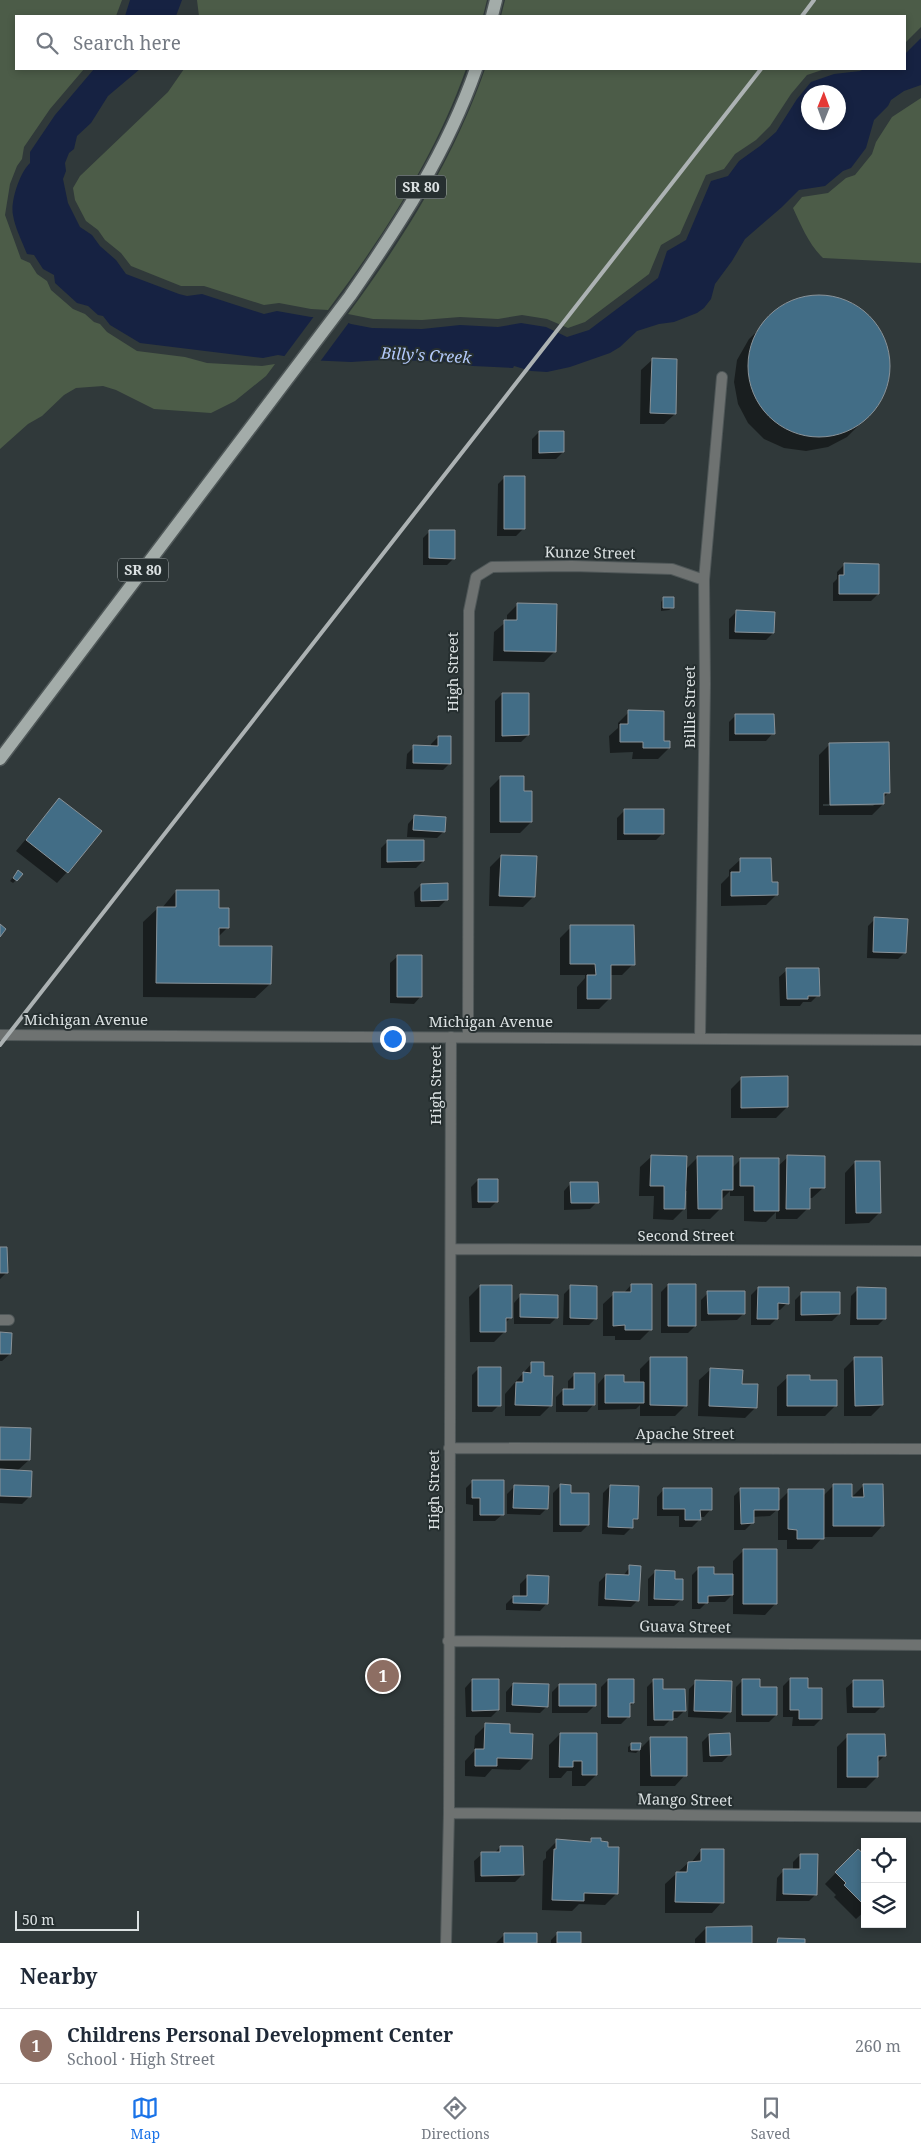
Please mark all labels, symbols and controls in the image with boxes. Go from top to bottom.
search box [15,15,906,70]
icon: search [33,29,61,57]
text: Search here [73,30,181,56]
north arrow [801,85,846,130]
road number: SR 80 [396,176,446,198]
water label: Billy's Creek [379,342,473,368]
street label: Kunze Street [544,541,636,563]
road number: SR 80 [118,558,168,582]
street label: High Street [442,632,462,712]
street label: Billie Street [679,666,699,748]
street label: Michigan Avenue [24,1009,148,1029]
street label: Michigan Avenue [429,1011,553,1031]
your location [380,1026,406,1052]
street label: High Street [425,1045,445,1125]
street label: Second Street [638,1225,734,1245]
street label: Apache Street [636,1423,734,1443]
street label: High Street [423,1450,443,1530]
street label: Guava Street [639,1615,731,1637]
pin: 1 [367,1657,399,1695]
street label: Mango Street [638,1788,733,1810]
map controls [861,1838,906,1928]
button: locate [861,1838,906,1883]
button: layers [861,1883,906,1928]
scale bar [15,1908,139,1931]
text: 50 m [22,1910,55,1929]
text: Nearby [20,1962,98,1990]
text: Childrens Personal Development Center [67,2022,453,2048]
text: 1 [31,2035,41,2057]
text: 260 m [855,2035,901,2057]
text: School · High Street [67,2048,215,2070]
tab: Map [131,2094,160,2143]
tab: Directions [421,2094,490,2143]
tab: Saved [751,2094,790,2143]

